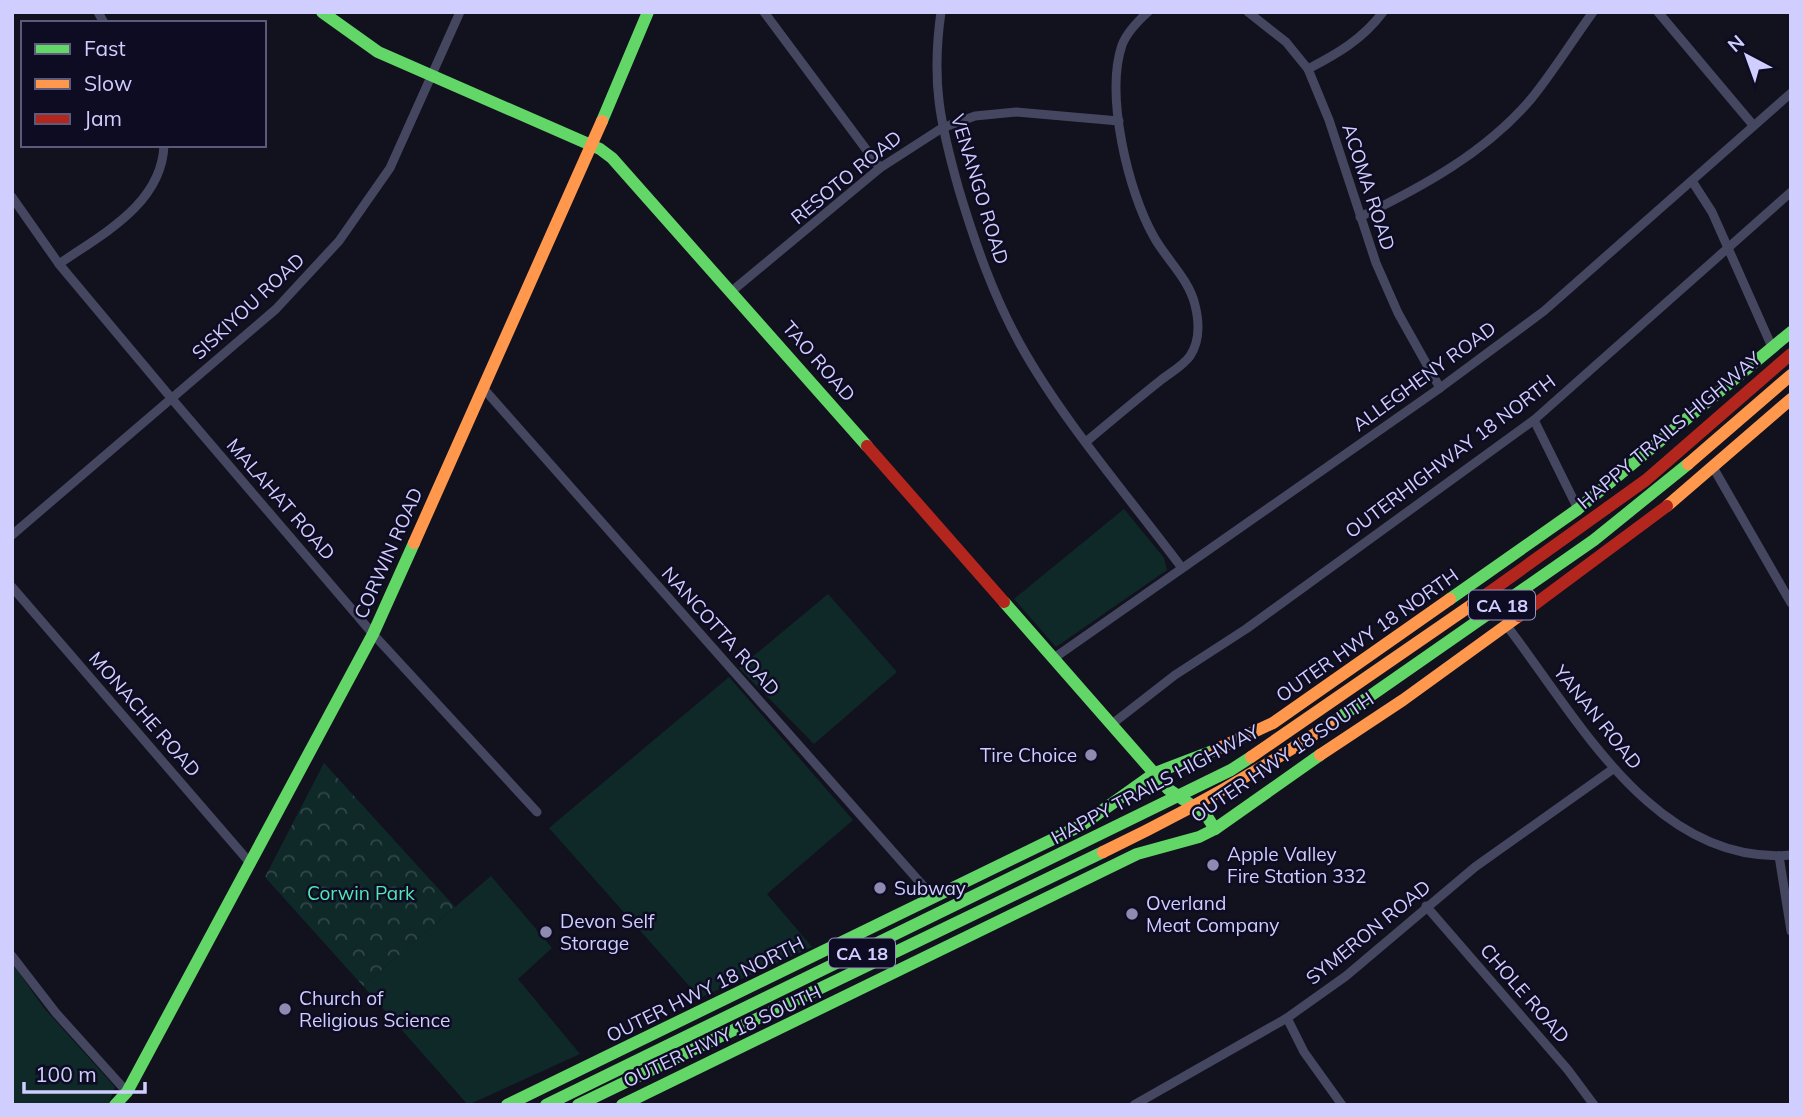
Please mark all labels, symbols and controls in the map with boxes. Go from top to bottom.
legend [21,21,266,147]
north arrow [1712,21,1782,91]
text: N [1723,29,1749,57]
text: Fast [84,35,126,61]
text: Slow [84,70,132,96]
text: Jam [84,105,122,131]
street label: VENANGO ROAD [946,111,1014,267]
street label: ACOMA ROAD [1337,121,1401,253]
street label: RESOTO ROAD [786,125,906,229]
street label: SISKIYOU ROAD [187,248,309,364]
street label: TAO ROAD [777,316,861,406]
street label: ALLEGHENY ROAD [1347,316,1501,436]
street label: HAPPY TRAILS HIGHWAY [1572,346,1766,514]
street label: OUTERHIGHWAY 18 NORTH [1340,369,1560,543]
street label: MALAHAT ROAD [222,433,340,565]
street label: CORWIN ROAD [348,484,428,622]
street label: NANCOTTA ROAD [657,562,785,700]
street label: OUTER HWY 18 NORTH [1271,563,1463,707]
road number: CA 18 [1469,590,1535,620]
street label: MONACHE ROAD [84,646,206,782]
street label: YANAN ROAD [1548,659,1647,774]
street label: OUTER HWY 18 SOUTH [1186,687,1378,827]
street label: HAPPY TRAILS HIGHWAY [1047,719,1263,849]
place label: Tire Choice [980,743,1077,767]
marker: Tire Choice [1083,747,1099,763]
place label: Apple Valley Fire Station 332 [1227,842,1366,888]
marker: Apple Valley Fire Station 332 [1205,857,1221,873]
street label: SYMERON ROAD [1301,874,1435,990]
place label: Subway [894,876,966,900]
marker: Subway [872,880,888,896]
park label: Corwin Park [307,881,415,905]
place label: Overland Meat Company [1146,891,1279,937]
marker: Overland Meat Company [1124,906,1140,922]
place label: Devon Self Storage [560,909,655,955]
marker: Devon Self Storage [538,924,554,940]
street label: OUTER HWY 18 NORTH [602,931,808,1047]
road number: CA 18 [829,938,895,968]
street label: CHOLE ROAD [1475,938,1575,1048]
street label: OUTER HWY 18 SOUTH [619,980,825,1092]
place label: Church of Religious Science [299,986,450,1032]
marker: Church of Religious Science [277,1001,293,1017]
scale bar [24,1050,145,1094]
text: 100 m [35,1061,97,1087]

